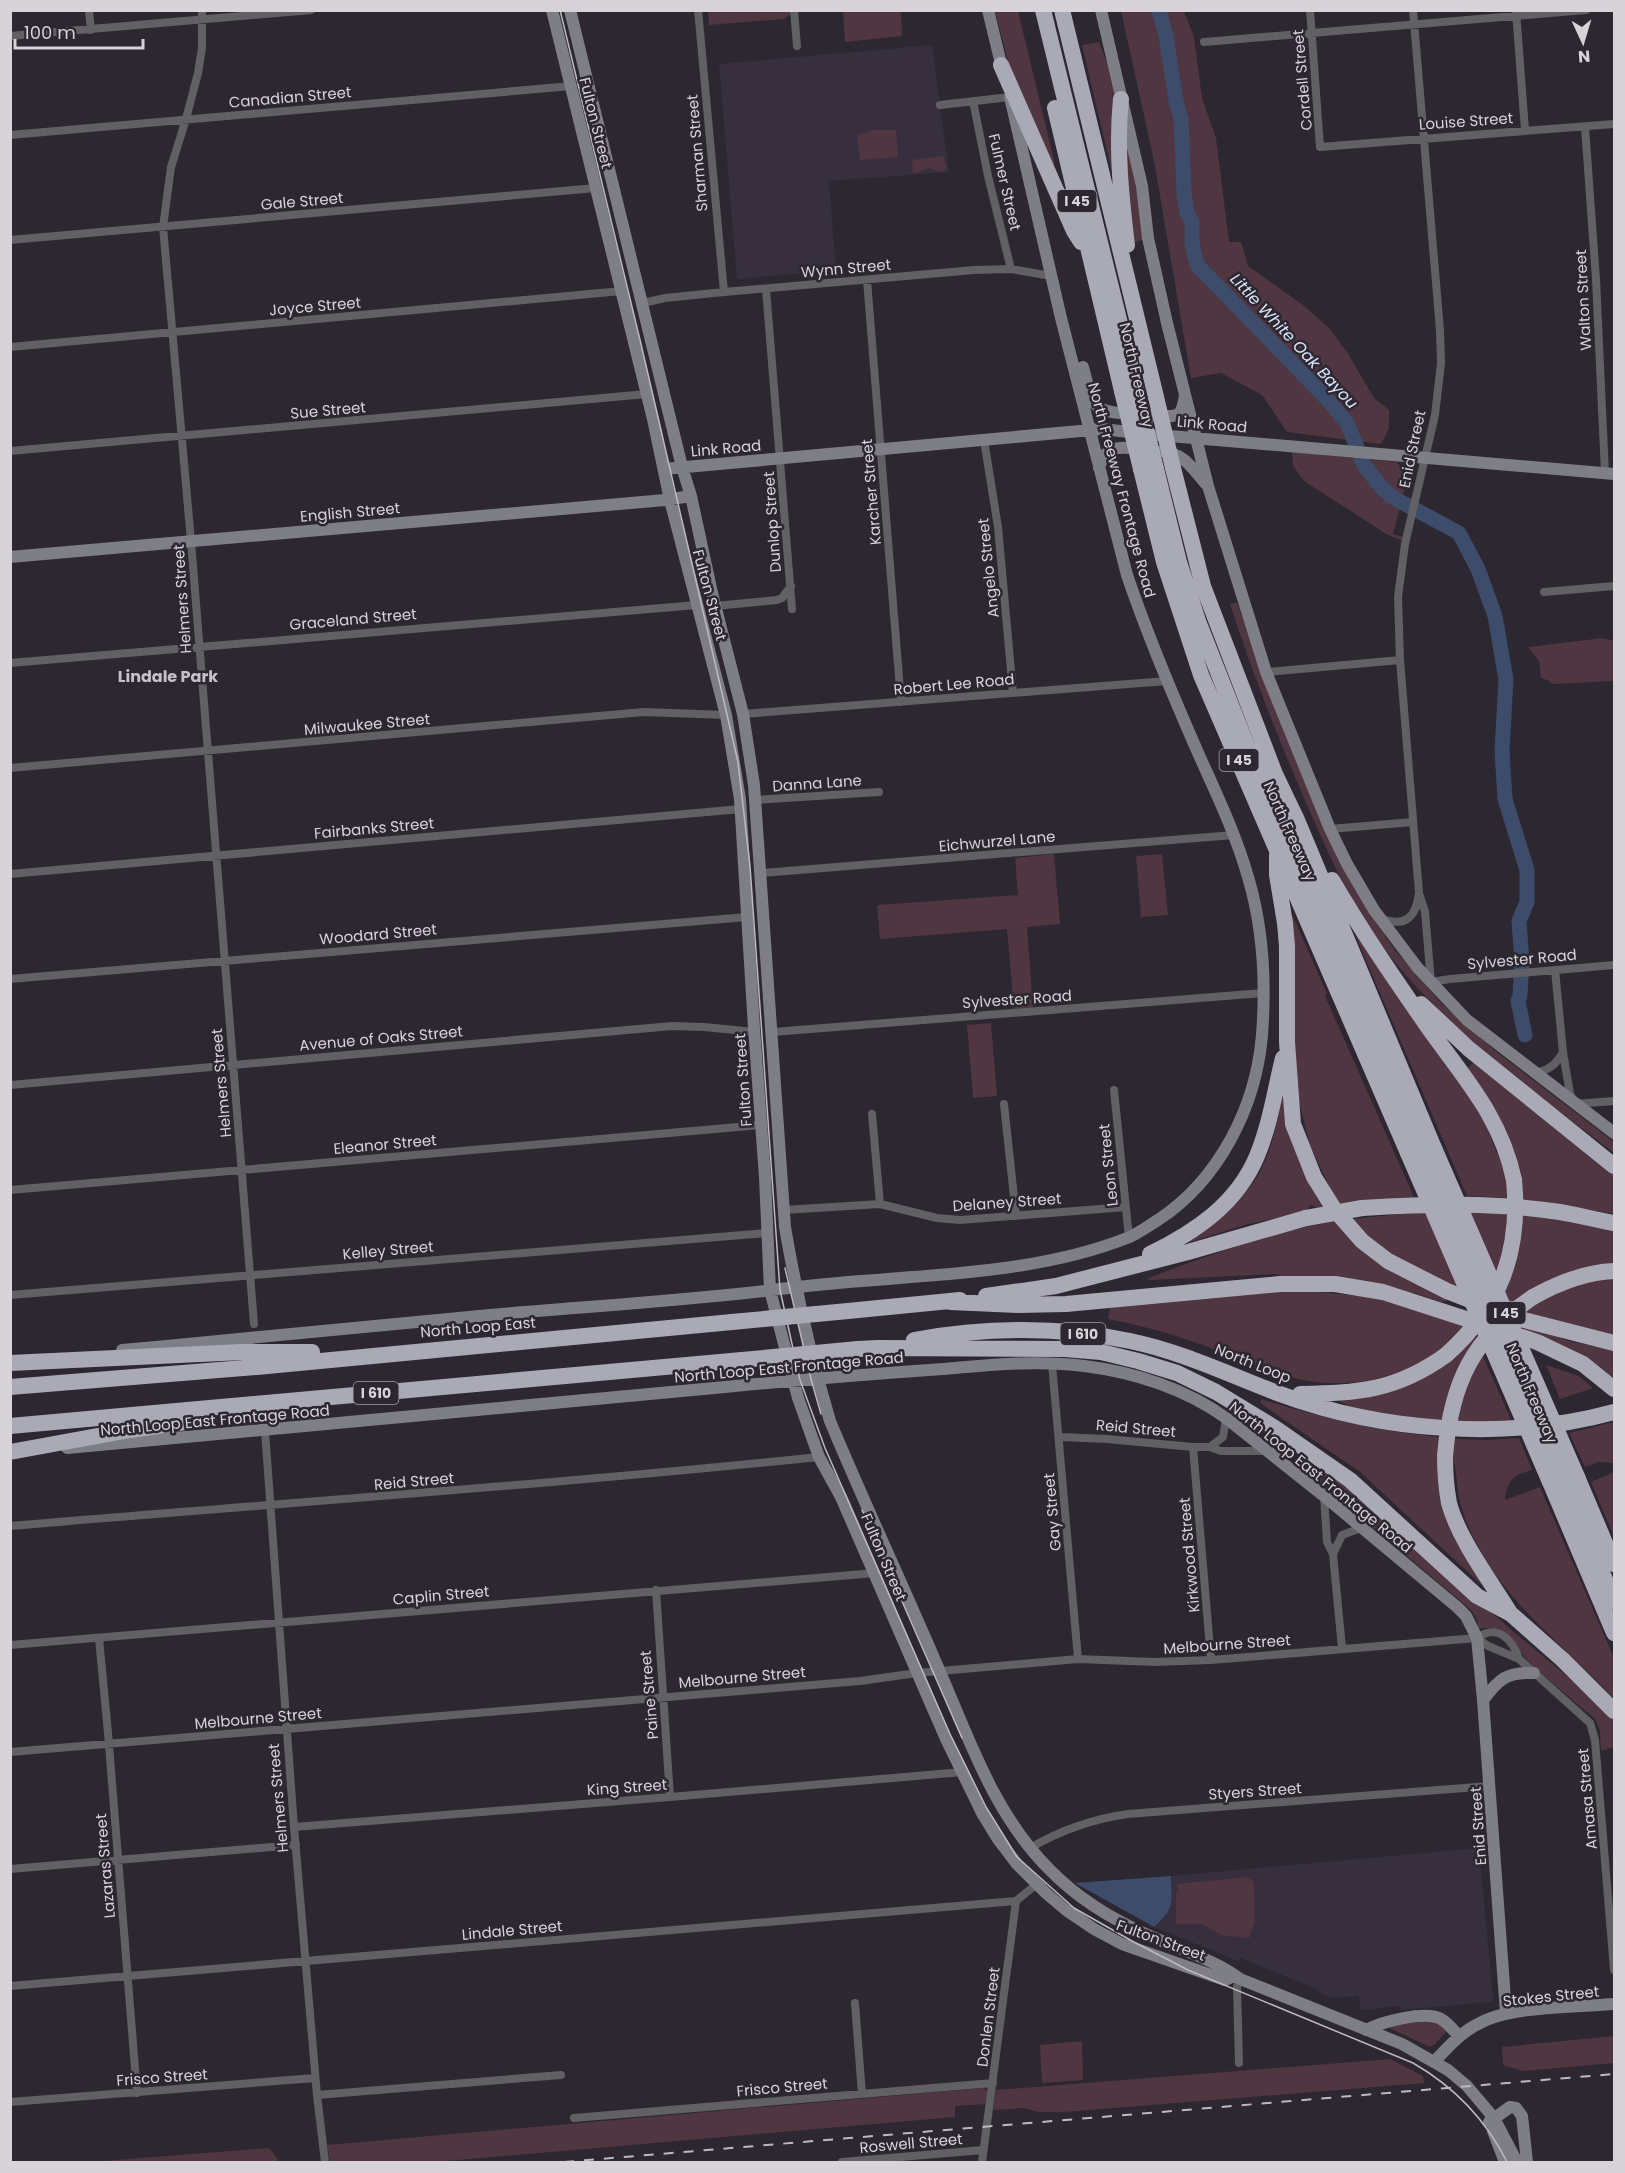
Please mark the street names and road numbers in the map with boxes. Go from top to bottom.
street label: Cordell Street [1287,29,1317,131]
street label: Fulton Street [575,75,617,171]
street label: Canadian Street [228,81,352,113]
street label: Sharman Street [681,94,713,212]
street label: Louise Street [1418,107,1514,135]
street label: Fulmer Street [984,131,1026,233]
street label: Gale Street [260,187,344,215]
road number: I 45 [1058,190,1096,212]
street label: Walton Street [1570,249,1596,351]
street label: Wynn Street [800,254,892,282]
street label: Joyce Street [268,292,362,320]
street label: North Freeway [1115,320,1159,430]
street label: North Freeway Frontage Road [1083,380,1161,600]
street label: Sue Street [289,396,367,424]
street label: Enid Street [1394,408,1430,490]
street label: Link Road [1176,410,1248,438]
street label: Link Road [690,434,762,462]
street label: Karcher Street [856,438,886,546]
street label: Dunlop Street [758,471,786,573]
street label: English Street [299,497,401,527]
street label: Angelo Street [972,517,1004,619]
street label: Helmers Street [168,544,196,654]
street label: Fulton Street [688,547,732,643]
street label: Graceland Street [289,603,417,635]
street label: Robert Lee Road [893,668,1015,700]
street label: Milwaukee Street [303,708,431,740]
road number: I 45 [1220,749,1258,771]
street label: Danna Lane [772,769,862,797]
street label: North Freeway [1259,778,1322,885]
street label: Fairbanks Street [313,812,435,844]
street label: Eichwurzel Lane [938,825,1056,857]
street label: Woodard Street [318,918,438,950]
street label: Sylvester Road [1466,944,1578,974]
street label: Sylvester Road [961,985,1073,1013]
street label: Avenue of Oaks Street [298,1020,464,1056]
street label: Helmers Street [206,1028,236,1138]
street label: Fulton Street [729,1033,757,1127]
street label: Leon Street [1093,1123,1123,1207]
street label: Eleanor Street [333,1129,437,1159]
street label: Delaney Street [952,1188,1062,1216]
street label: Kelley Street [342,1236,434,1264]
road number: I 45 [1486,1302,1526,1324]
street label: North Loop East [419,1311,537,1343]
road number: I 610 [1060,1323,1106,1345]
street label: North Loop [1212,1338,1294,1388]
street label: North Freeway [1501,1339,1563,1447]
street label: North Loop East Frontage Road [673,1347,905,1387]
road number: I 610 [354,1382,398,1404]
street label: North Loop East Frontage Road [1225,1396,1417,1558]
street label: North Loop East Frontage Road [99,1400,331,1440]
street label: Reid Street [1095,1414,1177,1442]
street label: Reid Street [373,1467,455,1495]
street label: Gay Street [1038,1472,1066,1552]
street label: Kirkwood Street [1174,1497,1204,1613]
street label: Fulton Street [856,1510,912,1604]
street label: Caplin Street [392,1580,490,1610]
street label: Melbourne Street [1163,1629,1291,1659]
street label: Paine Street [635,1650,663,1740]
street label: Melbourne Street [677,1661,807,1693]
street label: Melbourne Street [193,1702,323,1734]
street label: Helmers Street [263,1743,293,1853]
street label: Amasa Street [1572,1747,1602,1851]
street label: King Street [586,1774,668,1800]
street label: Styers Street [1208,1777,1302,1805]
street label: Enid Street [1465,1786,1491,1866]
street label: Lazaras Street [90,1813,120,1919]
street label: Fulton Street [1114,1914,1208,1966]
street label: Lindale Street [461,1915,563,1945]
street label: Donlen Street [971,1966,1005,2068]
street label: Stokes Street [1502,1981,1600,2011]
street label: Frisco Street [116,2063,208,2091]
street label: Frisco Street [736,2073,828,2101]
street label: Roswell Street [859,2128,963,2158]

